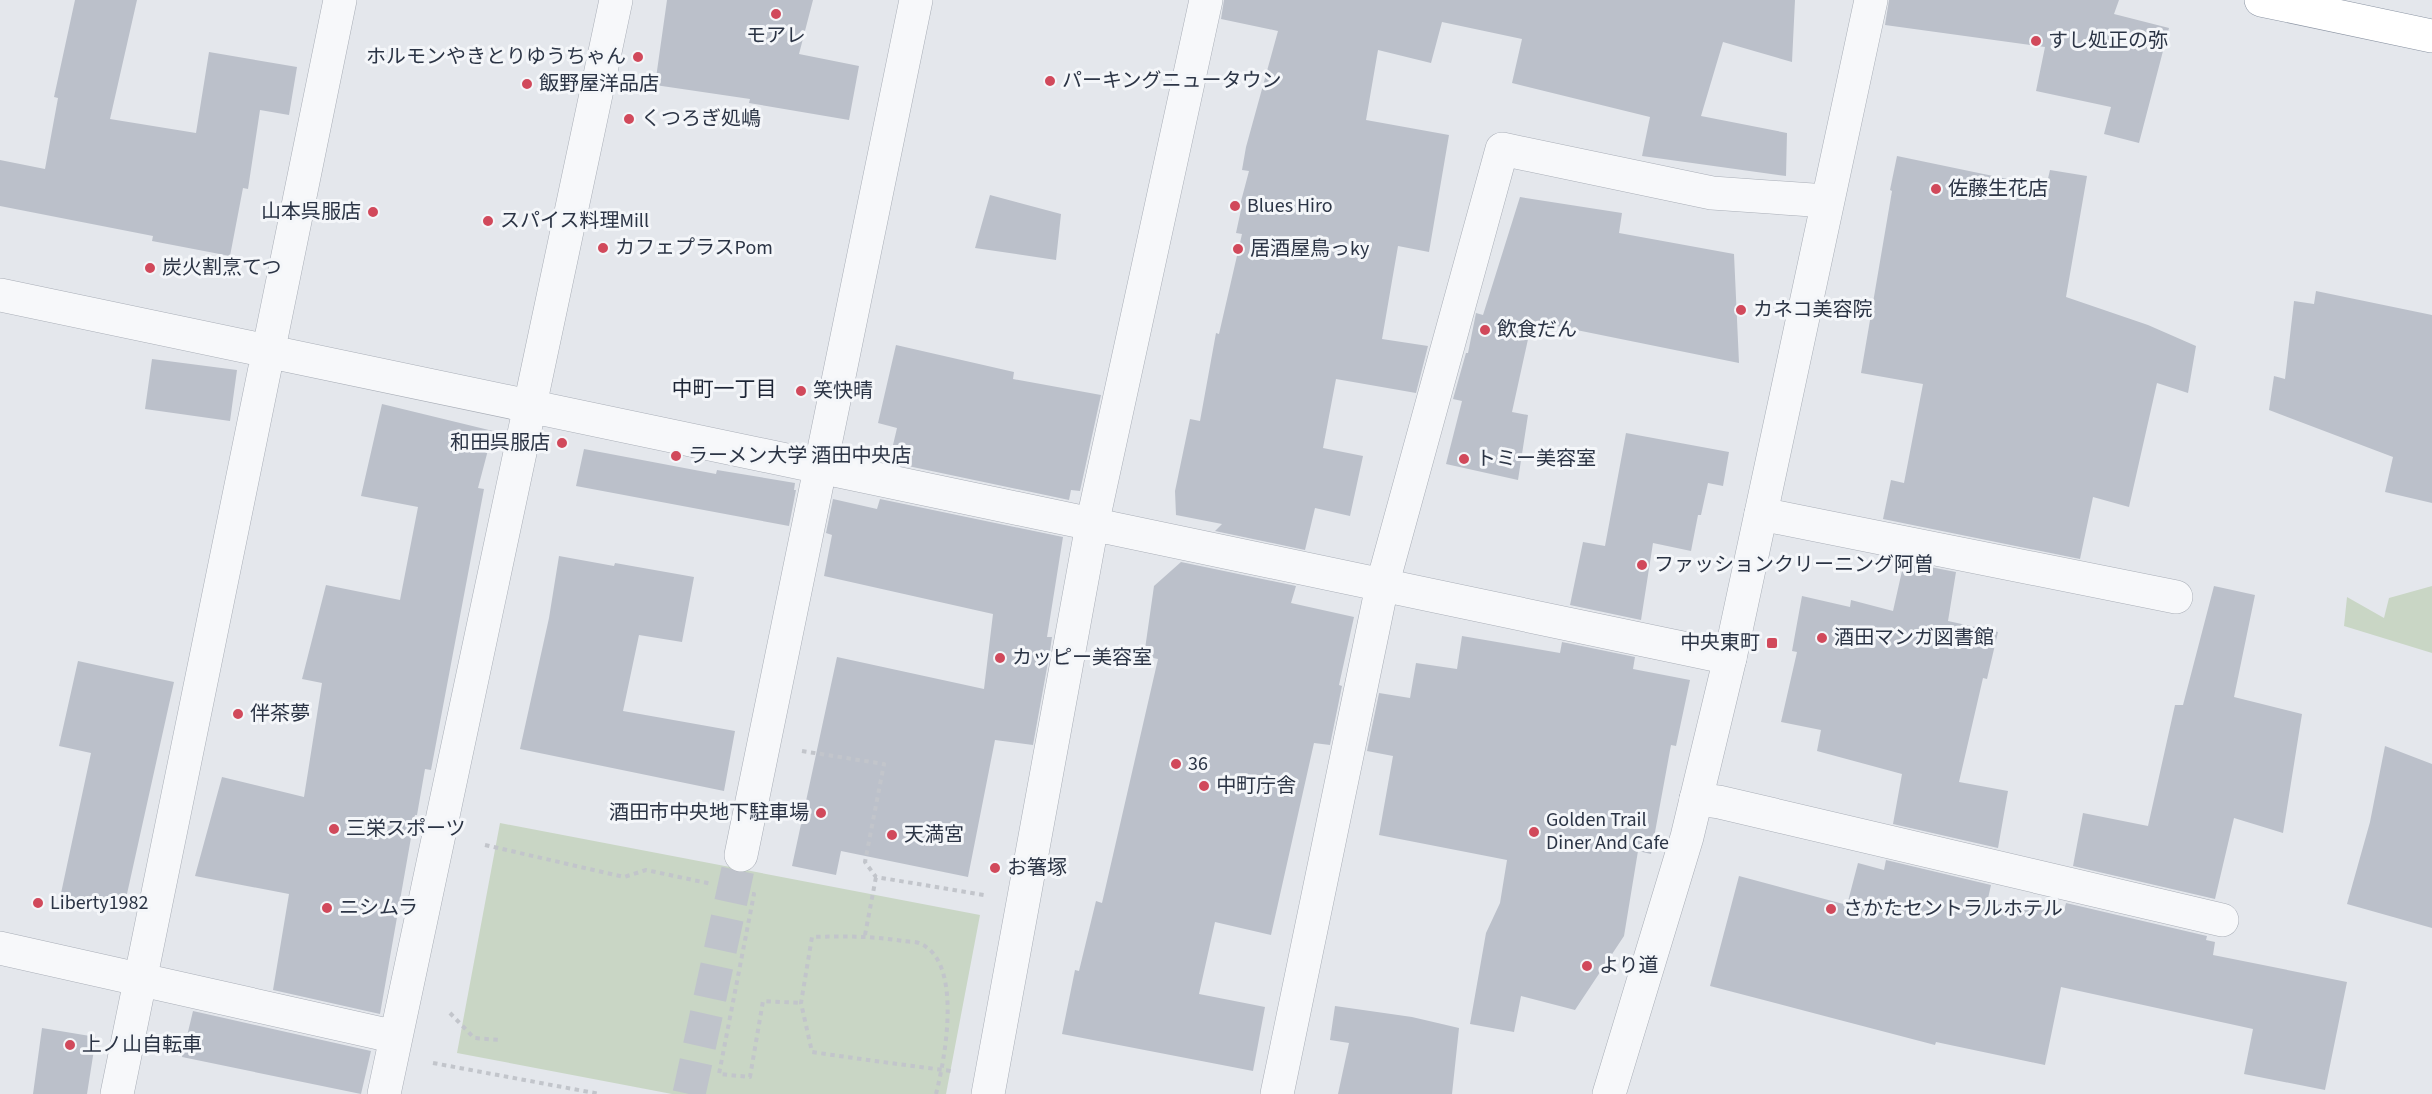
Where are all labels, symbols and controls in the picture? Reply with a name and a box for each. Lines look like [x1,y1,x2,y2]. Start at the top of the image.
marker: モアレ [769,7,783,21]
place label: モアレ [746,22,806,50]
place label: すし処正の弥 [2048,27,2168,55]
marker: すし処正の弥 [2029,34,2043,48]
place label: ホルモンやきとりゆうちゃん [366,43,626,71]
marker: ホルモンやきとりゆうちゃん [631,50,645,64]
place label: パーキングニュータウン [1062,67,1281,95]
place label: 飯野屋洋品店 [539,70,659,98]
marker: パーキングニュータウン [1043,74,1057,88]
marker: 飯野屋洋品店 [520,77,534,91]
place label: くつろぎ処嶋 [641,105,761,133]
marker: くつろぎ処嶋 [622,112,636,126]
place label: 佐藤生花店 [1948,175,2048,203]
marker: 佐藤生花店 [1929,182,1943,196]
place label: Blues Hiro [1247,192,1333,220]
place label: 山本呉服店 [261,198,361,226]
marker: Blues Hiro [1228,199,1242,213]
marker: 山本呉服店 [366,205,380,219]
place label: スパイス料理Mill [500,207,649,235]
marker: スパイス料理Mill [481,214,495,228]
place label: カフェプラスPom [615,234,773,262]
place label: 居酒屋鳥っky [1250,235,1370,263]
marker: カフェプラスPom [596,241,610,255]
marker: 居酒屋鳥っky [1231,242,1245,256]
place label: 炭火割烹てつ [162,254,282,282]
marker: 炭火割烹てつ [143,261,157,275]
place label: カネコ美容院 [1753,296,1873,324]
marker: カネコ美容院 [1734,303,1748,317]
place label: 飲食だん [1497,316,1577,344]
marker: 飲食だん [1478,323,1492,337]
district label: 中町一丁目 [672,374,777,404]
place label: 笑快晴 [813,377,873,405]
marker: 笑快晴 [794,384,808,398]
place label: 和田呉服店 [450,429,550,457]
marker: 和田呉服店 [555,436,569,450]
place label: ラーメン大学 酒田中央店 [688,442,911,470]
place label: トミー美容室 [1476,445,1596,473]
marker: ラーメン大学 酒田中央店 [669,449,683,463]
marker: トミー美容室 [1457,452,1471,466]
place label: ファッションクリーニング阿曽 [1654,551,1934,579]
marker: ファッションクリーニング阿曽 [1635,558,1649,572]
place label: 酒田マンガ図書館 [1834,624,1994,652]
place label: 中央東町 [1680,629,1760,657]
marker: 酒田マンガ図書館 [1815,631,1829,645]
marker: 中央東町 [1765,636,1779,650]
place label: カッピー美容室 [1012,644,1152,672]
marker: カッピー美容室 [993,651,1007,665]
place label: 伴茶夢 [250,700,310,728]
marker: 伴茶夢 [231,707,245,721]
place label: 36 [1188,750,1208,778]
marker: 36 [1169,757,1183,771]
place label: 中町庁舎 [1216,772,1296,800]
marker: 中町庁舎 [1197,779,1211,793]
place label: 酒田市中央地下駐車場 [609,799,809,827]
marker: 酒田市中央地下駐車場 [814,806,828,820]
place label: Golden Trail Diner And Cafe [1546,806,1669,857]
place label: 三栄スポーツ [346,815,466,843]
place label: 天満宮 [904,821,964,849]
marker: 三栄スポーツ [327,822,341,836]
marker: Golden Trail Diner And Cafe [1527,825,1541,839]
marker: 天満宮 [885,828,899,842]
place label: お箸塚 [1007,854,1067,882]
marker: お箸塚 [988,861,1002,875]
place label: Liberty1982 [50,889,148,917]
place label: ニシムラ [339,894,418,922]
place label: さかたセントラルホテル [1843,895,2063,923]
marker: Liberty1982 [31,896,45,910]
marker: ニシムラ [320,901,334,915]
marker: さかたセントラルホテル [1824,902,1838,916]
place label: より道 [1599,952,1659,980]
marker: より道 [1580,959,1594,973]
place label: 上ノ山自転車 [82,1031,202,1059]
marker: 上ノ山自転車 [63,1038,77,1052]

